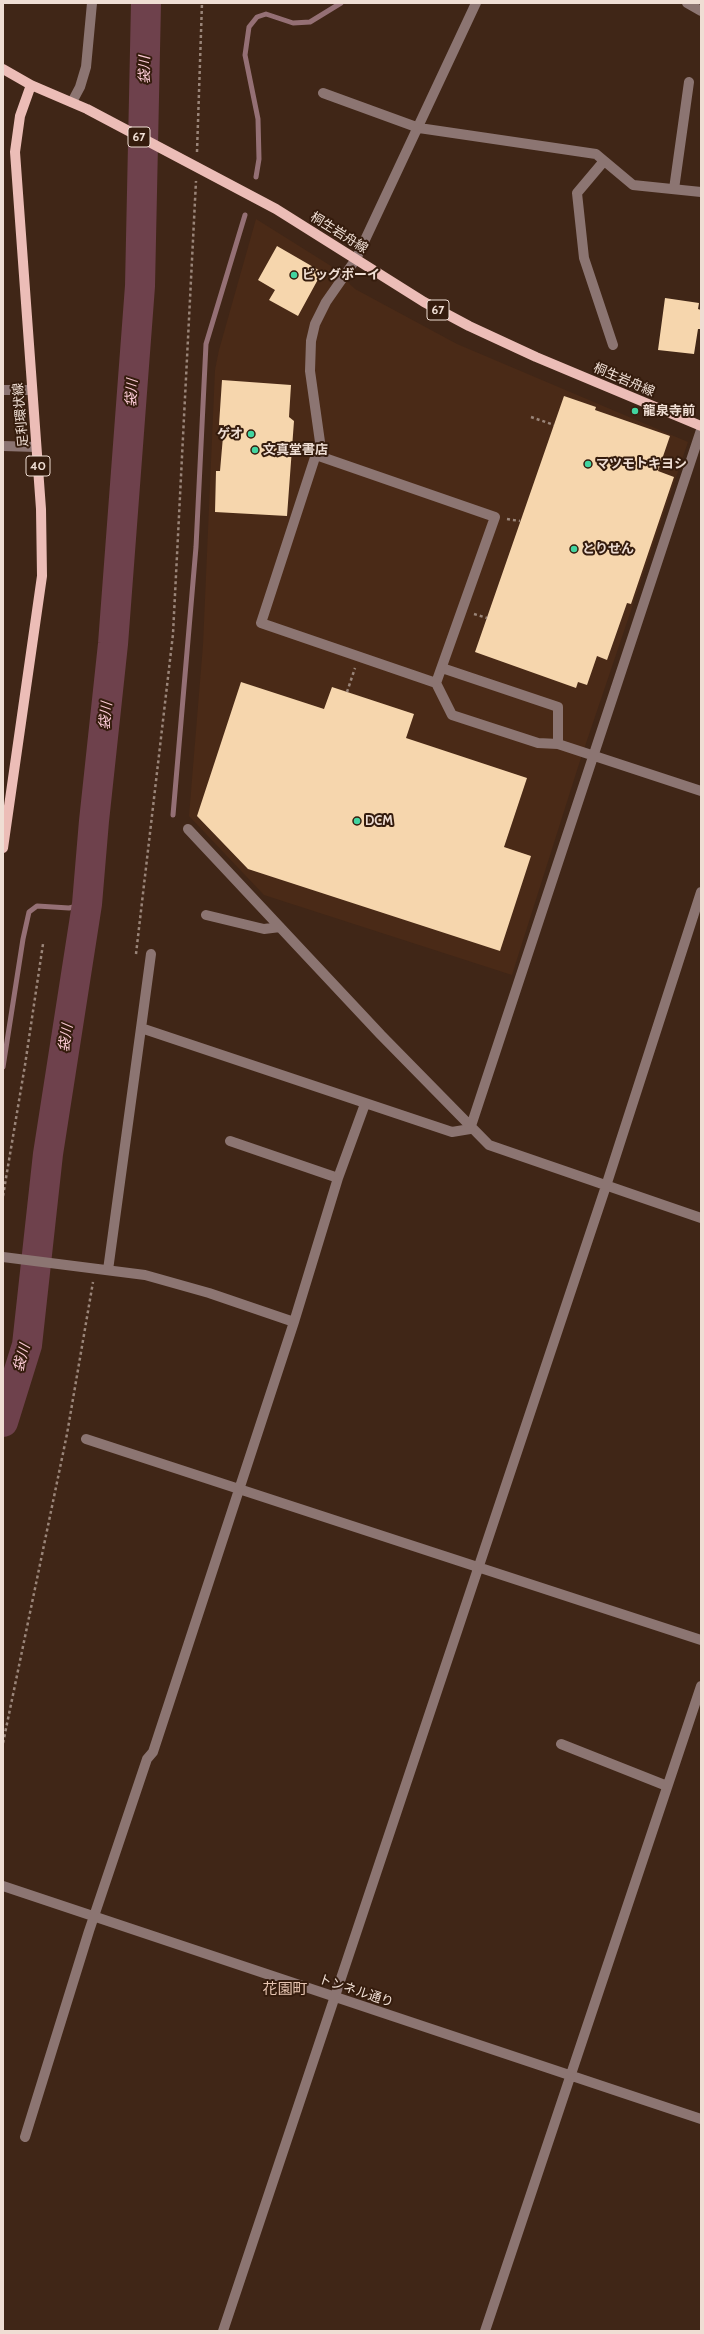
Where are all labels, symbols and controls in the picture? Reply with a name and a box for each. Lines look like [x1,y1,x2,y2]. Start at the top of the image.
water label: 袋川 [136,56,154,84]
road number: 67 [128,127,150,147]
street label: 桐生岩舟線 [307,209,371,257]
place label: ビッグボーイ [302,267,380,283]
marker: ビッグボーイ [289,270,299,280]
road number: 67 [427,300,449,320]
street label: 桐生岩舟線 [591,360,657,400]
water label: 袋川 [123,378,141,408]
street label: 足利環状線 [10,382,32,448]
place label: 龍泉寺前 [643,403,695,419]
marker: 龍泉寺前 [630,406,640,416]
place label: ゲオ [217,426,243,442]
marker: ゲオ [246,429,256,439]
place label: 文真堂書店 [263,442,328,458]
marker: 文真堂書店 [250,445,260,455]
road number: 40 [26,456,50,476]
place label: マツモトキヨシ [596,456,687,472]
marker: マツモトキヨシ [583,459,593,469]
place label: とりせん [582,541,634,557]
marker: とりせん [569,544,579,554]
water label: 袋川 [96,701,116,731]
place label: DCM [365,813,393,829]
marker: DCM [352,816,362,826]
water label: 袋川 [56,1023,76,1053]
water label: 袋川 [10,1342,34,1374]
street label: トンネル通り [316,1972,396,2010]
district label: 花園町 [263,1981,307,1999]

